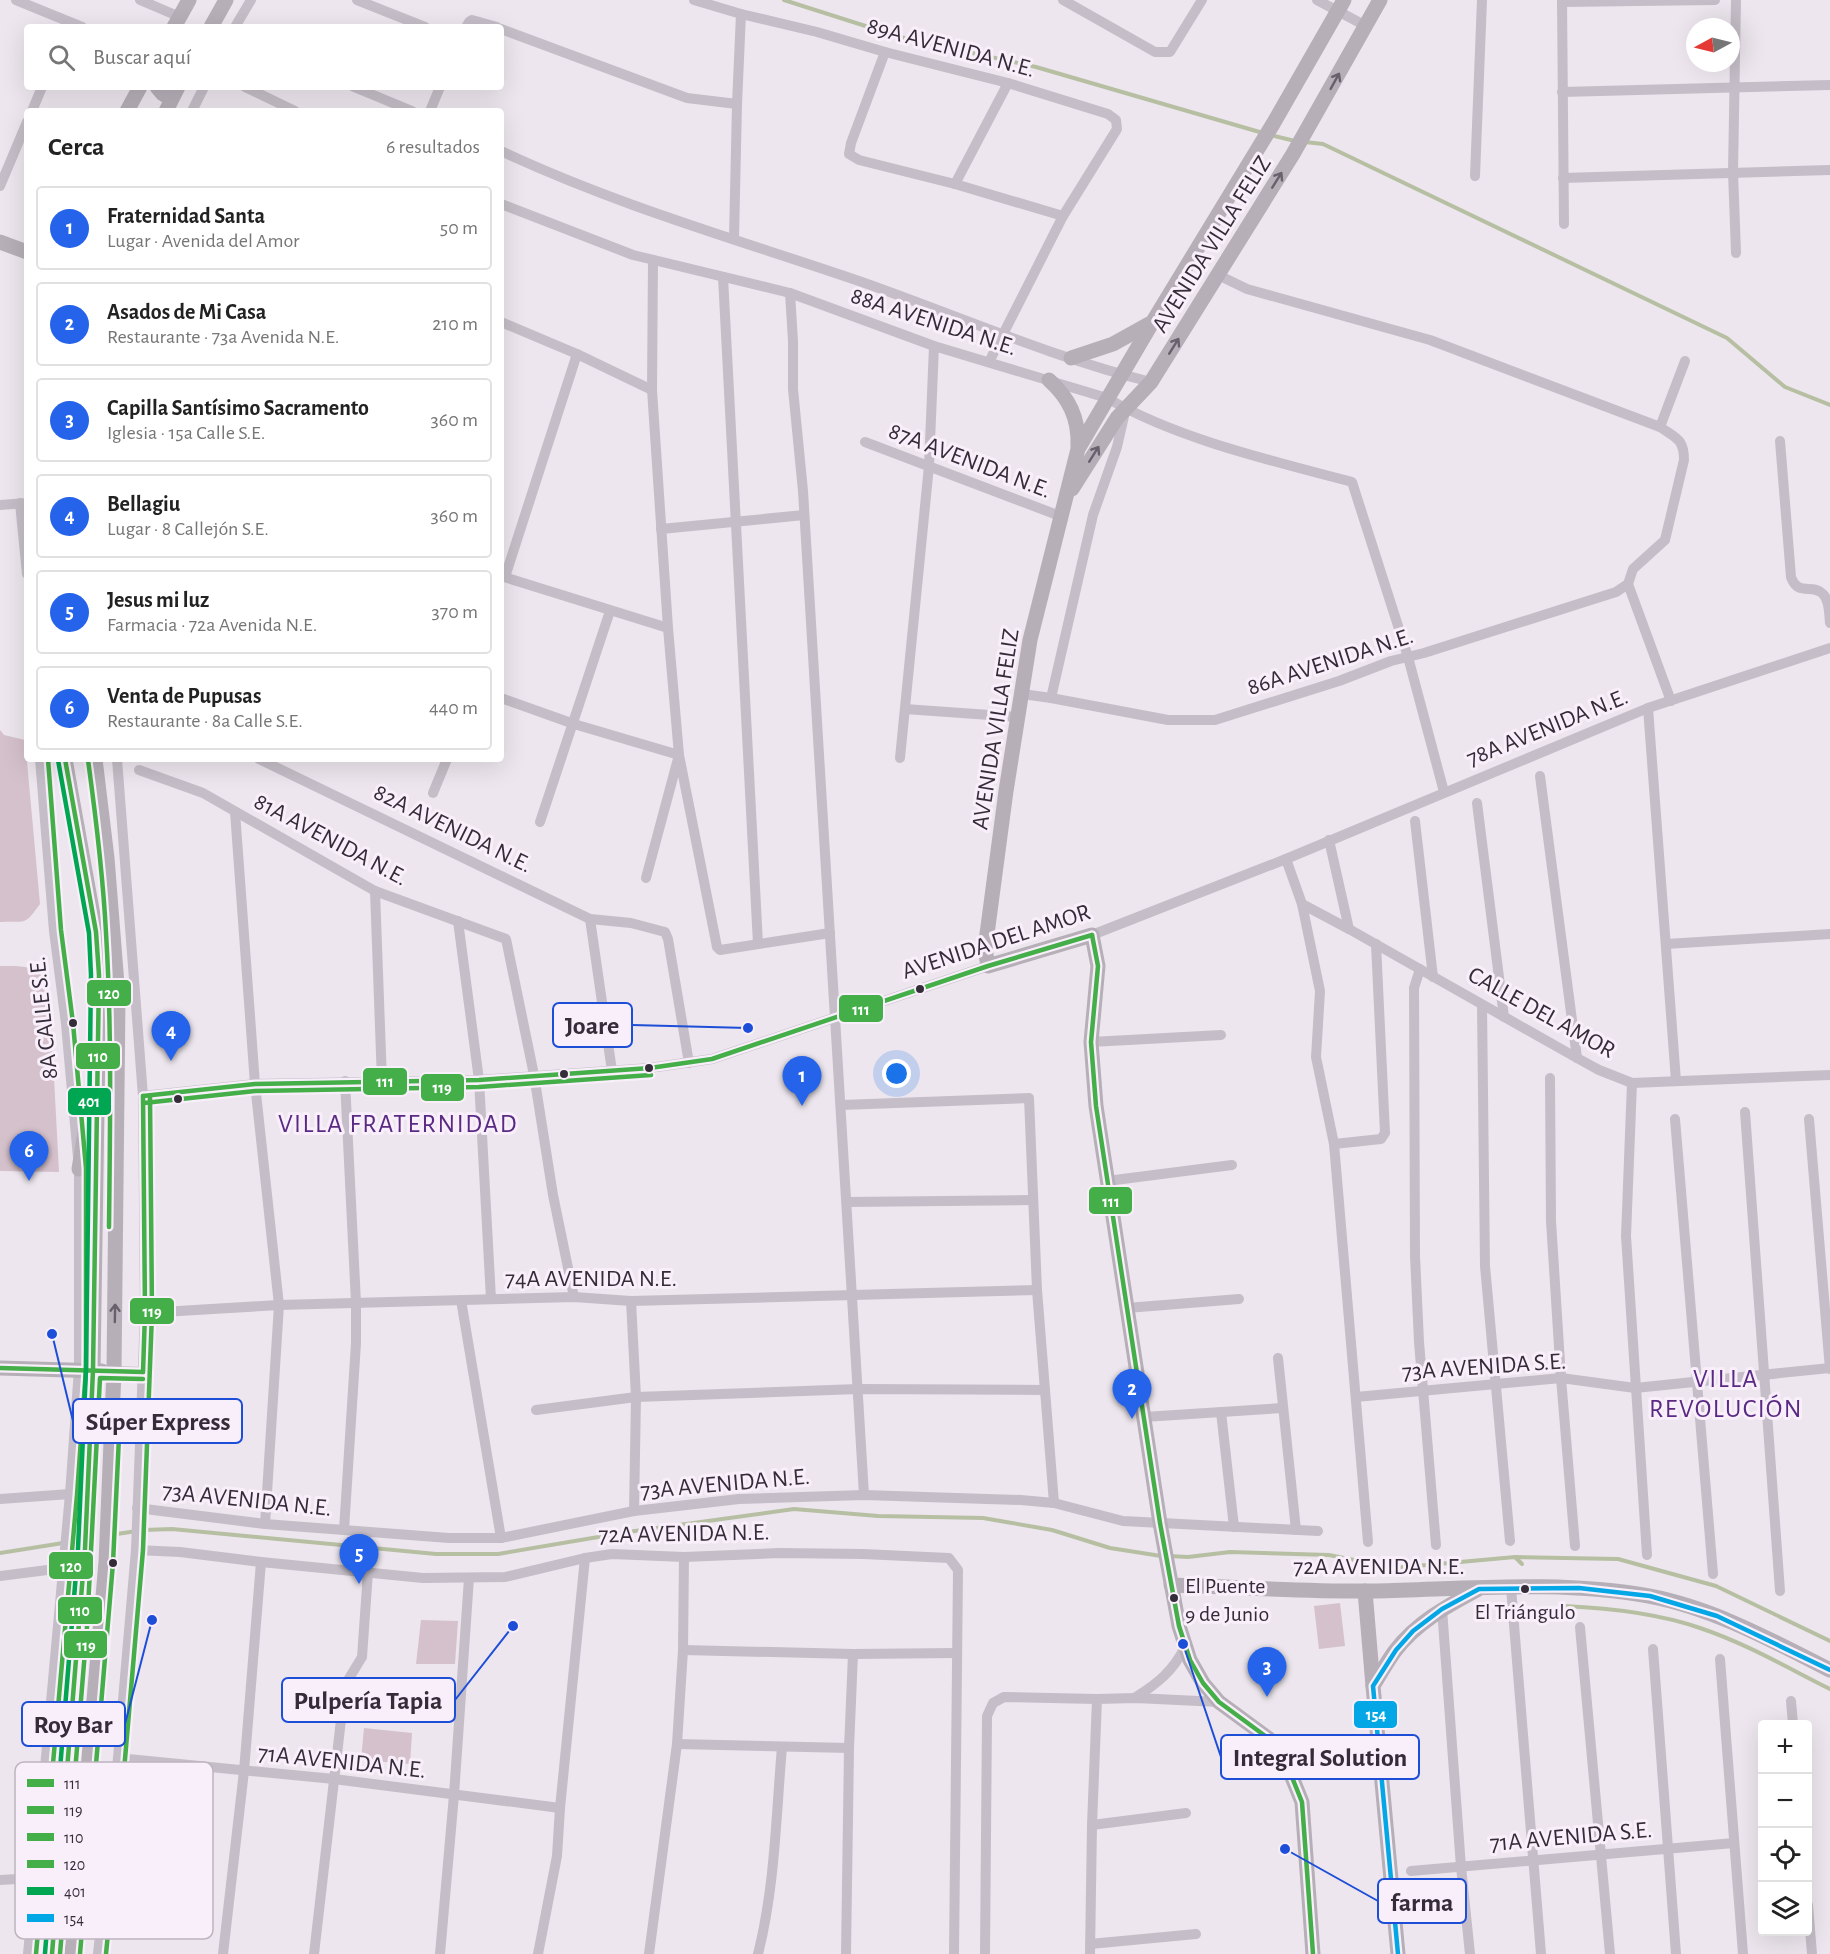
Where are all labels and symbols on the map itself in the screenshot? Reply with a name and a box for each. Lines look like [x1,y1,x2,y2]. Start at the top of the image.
street label: 89A AVENIDA N.E. [864,14,1037,82]
north arrow [1686,18,1740,72]
one-way arrow [1329,73,1341,90]
street label: AVENIDA VILLA FELIZ [1148,152,1276,337]
one-way arrow [1271,172,1283,189]
street label: 88A AVENIDA N.E. [848,284,1020,360]
one-way arrow [1168,338,1180,355]
street label: 87A AVENIDA N.E. [885,419,1054,503]
one-way arrow [1088,446,1100,463]
street label: 86A AVENIDA N.E. [1244,624,1416,700]
street label: AVENIDA VILLA FELIZ [968,627,1024,831]
street label: 78A AVENIDA N.E. [1463,685,1631,771]
street label: 82A AVENIDA N.E. [370,780,535,878]
street label: 81A AVENIDA N.E. [250,789,411,890]
street label: AVENIDA DEL AMOR [899,900,1094,984]
street label: 8A CALLE S.E. [26,955,62,1081]
street label: CALLE DEL AMOR [1464,963,1619,1063]
line badge: 120 [86,979,132,1007]
unlabelled marker [914,983,926,995]
text: 120 [98,986,120,1002]
line badge: 111 [838,994,884,1023]
text: 111 [852,1002,870,1018]
callout: Joare [553,1003,632,1047]
pin: 4 [152,1012,190,1061]
text: Joare [565,1013,619,1039]
unlabelled marker [67,1017,79,1029]
line badge: 110 [75,1042,121,1070]
text: 110 [88,1049,108,1065]
pin: 1 [782,1056,822,1106]
your location [882,1059,911,1088]
unlabelled marker [643,1062,655,1074]
line badge: 111 [362,1067,408,1096]
unlabelled marker [558,1068,570,1080]
line badge: 119 [420,1073,465,1102]
text: 111 [376,1074,394,1090]
text: 119 [432,1080,452,1096]
line badge: 401 [67,1087,112,1116]
unlabelled marker [172,1093,184,1105]
text: 401 [78,1094,100,1110]
district label: VILLA FRATERNIDAD [278,1111,518,1137]
pin: 6 [9,1132,48,1181]
line badge: 111 [1088,1186,1133,1215]
text: 111 [1102,1194,1120,1210]
street label: 74A AVENIDA N.E. [505,1267,677,1291]
line badge: 119 [129,1297,175,1325]
one-way arrow [109,1303,121,1323]
text: 119 [142,1304,162,1320]
street label: 73A AVENIDA S.E. [1401,1349,1567,1385]
district label: VILLA REVOLUCIÓN [1649,1366,1803,1422]
pin: 2 [1112,1370,1152,1419]
callout: Súper Express [73,1399,242,1443]
text: Súper Express [85,1409,231,1435]
street label: 73A AVENIDA N.E. [639,1465,811,1503]
street label: 73A AVENIDA N.E. [161,1479,333,1521]
street label: 72A AVENIDA N.E. [598,1521,770,1547]
pin: 5 [340,1534,378,1584]
line badge: 120 [48,1551,94,1580]
street label: 72A AVENIDA N.E. [1293,1555,1465,1579]
unlabelled marker [107,1557,119,1569]
text: 120 [60,1559,82,1575]
place label: El Puente 9 de Junio [1185,1575,1269,1625]
marker: El Triángulo [1519,1583,1531,1595]
marker: El Puente 9 de Junio [1168,1592,1180,1604]
line badge: 110 [57,1596,103,1625]
place label: El Triángulo [1475,1601,1575,1623]
text: 110 [70,1603,90,1619]
line badge: 119 [63,1630,108,1659]
text: 119 [76,1638,96,1654]
pin: 3 [1248,1648,1286,1697]
callout: Pulpería Tapia [282,1678,455,1722]
text: Pulpería Tapia [293,1688,443,1714]
line badge: 154 [1353,1700,1398,1729]
callout: Roy Bar [22,1702,125,1746]
text: 154 [1366,1707,1386,1723]
text: Roy Bar [33,1712,113,1738]
callout: Integral Solution [1221,1735,1419,1779]
street label: 71A AVENIDA N.E. [257,1741,427,1783]
text: Integral Solution [1233,1745,1407,1771]
legend [15,1762,213,1939]
text: 111 [64,1776,81,1792]
text: 119 [64,1803,83,1819]
street label: 71A AVENIDA S.E. [1489,1818,1653,1856]
text: 110 [64,1830,83,1846]
text: 120 [64,1857,85,1873]
callout: farma [1378,1879,1466,1923]
text: 401 [64,1884,86,1900]
text: farma [1390,1890,1454,1916]
text: 154 [64,1911,84,1927]

